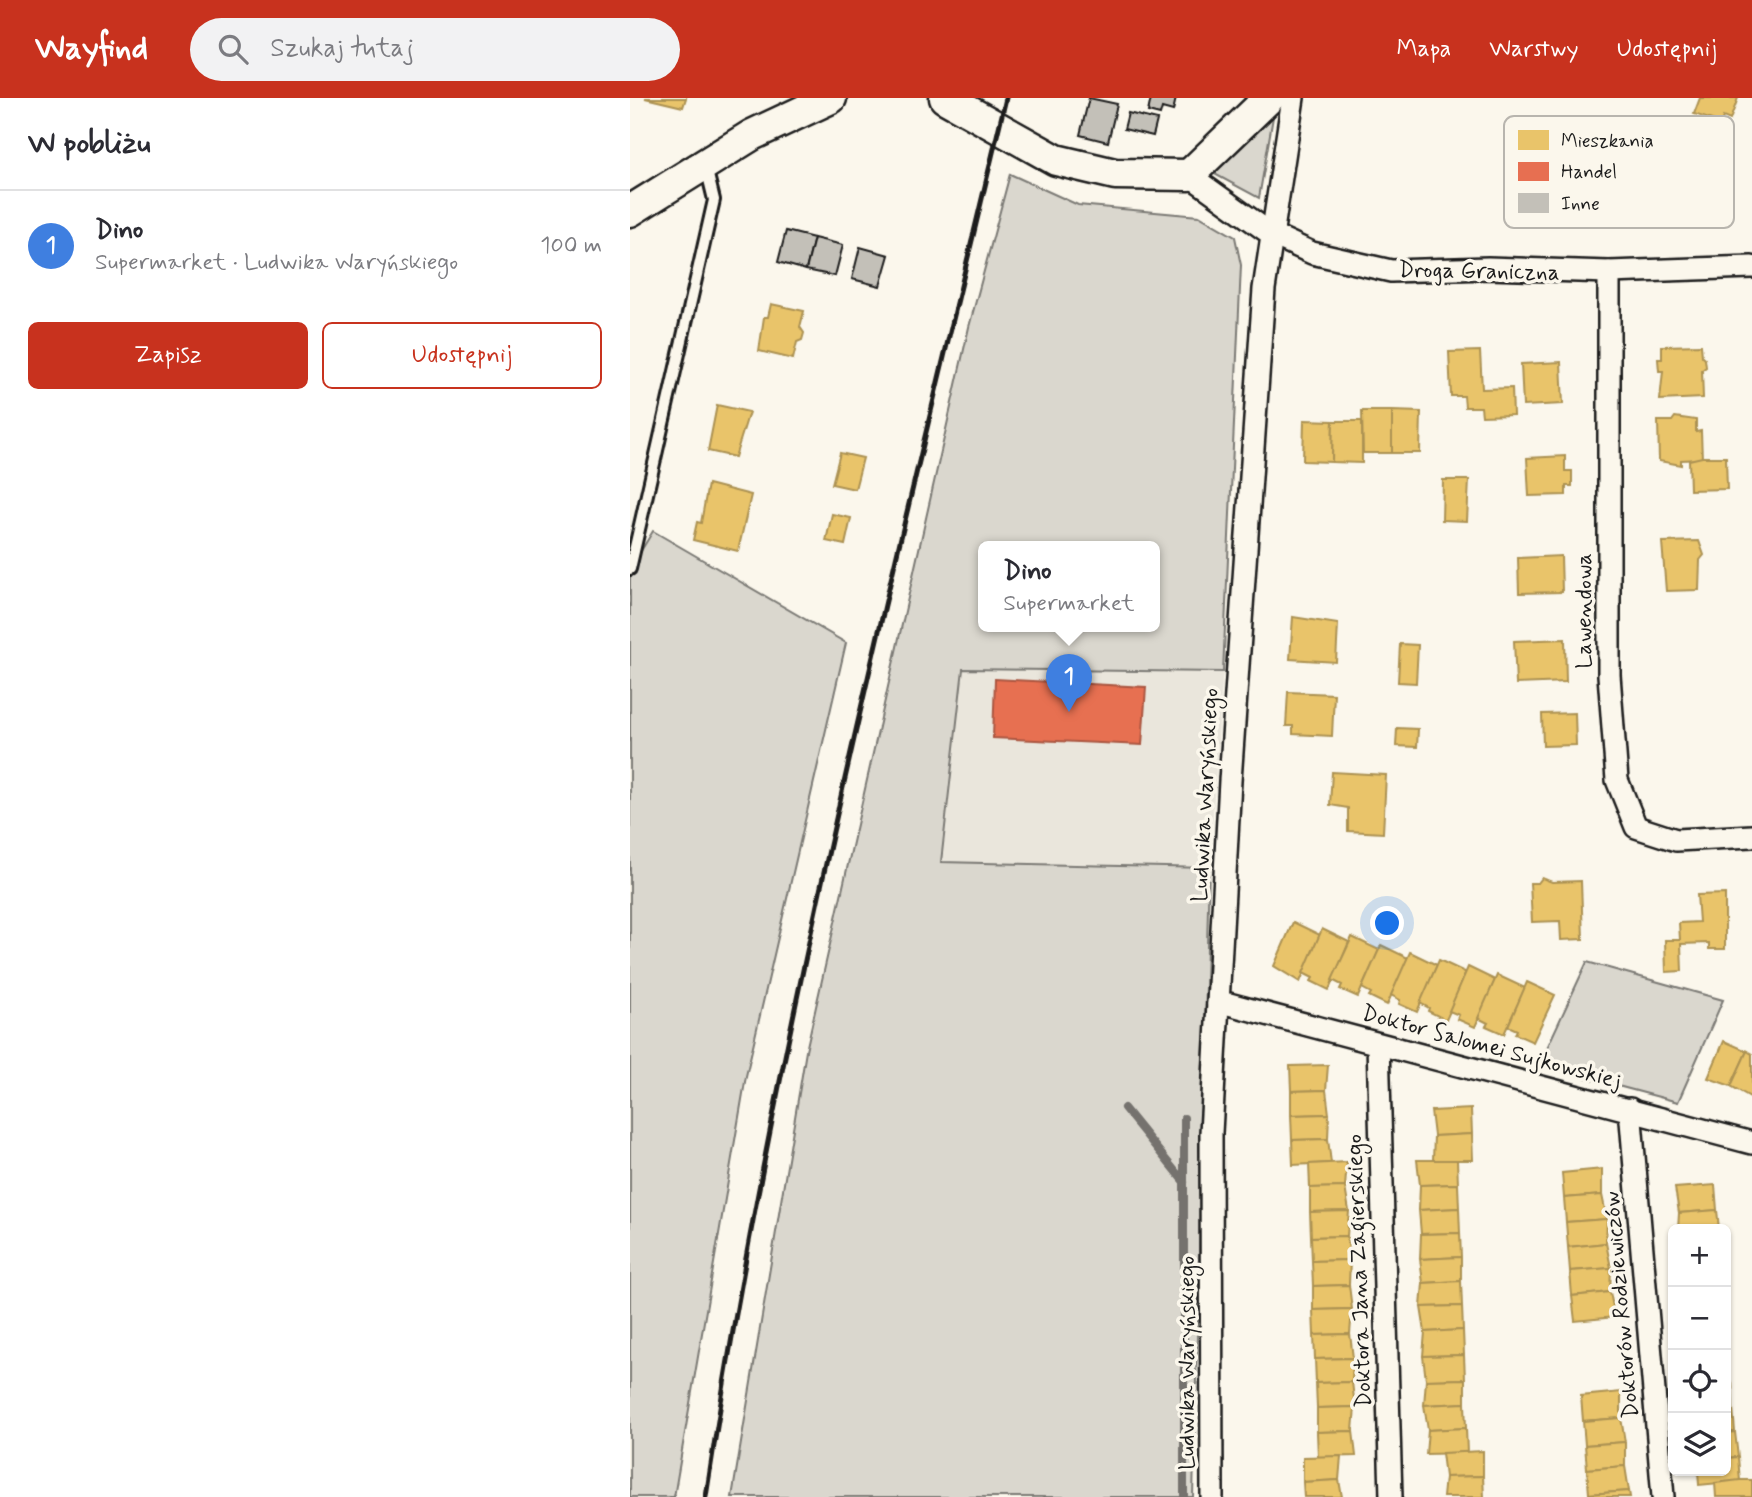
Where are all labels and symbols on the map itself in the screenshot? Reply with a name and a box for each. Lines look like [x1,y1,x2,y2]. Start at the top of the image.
legend [1504,116,1734,228]
text: Mieszkania [1561,129,1654,154]
text: Handel [1561,160,1617,185]
text: Inne [1561,192,1600,217]
street label: Droga Graniczna [1398,256,1560,288]
street label: Lawendowa [1570,553,1600,669]
pin: 1 [1046,654,1092,712]
street label: Ludwika Waryńskiego [1185,687,1229,903]
your location [1370,906,1404,940]
street label: Doktor Salomei Sujkowskiej [1358,999,1625,1097]
street label: Doktora Jana Zagierskiego [1340,1133,1382,1408]
street label: Doktorów Rodziewiczów [1597,1190,1647,1420]
street label: Ludwika Waryńskiego [1173,1256,1205,1470]

